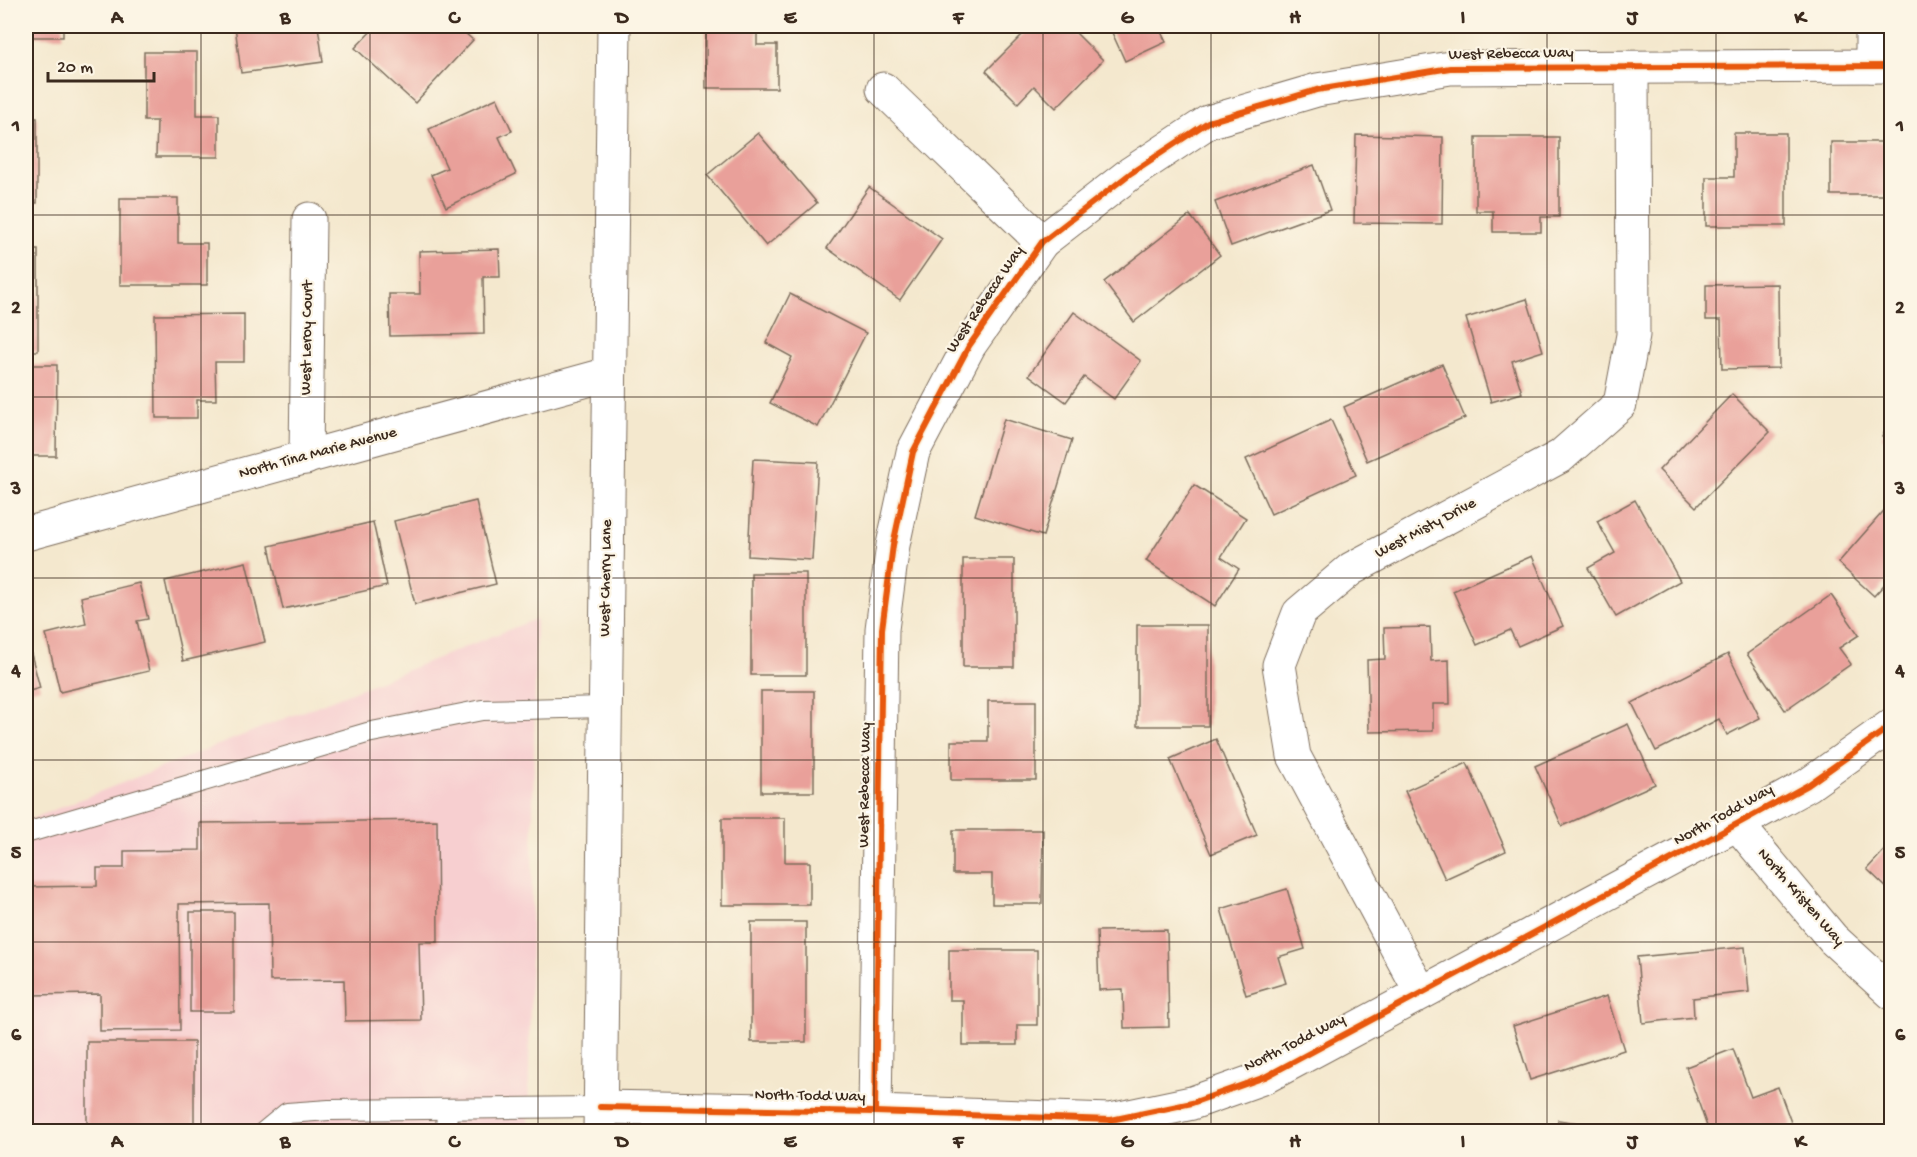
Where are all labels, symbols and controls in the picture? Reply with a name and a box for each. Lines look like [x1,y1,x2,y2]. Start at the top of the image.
text: A [110,8,125,31]
text: B [279,8,291,31]
text: C [448,8,462,31]
text: D [613,8,629,31]
text: E [784,8,798,31]
text: F [952,8,965,31]
text: G [1121,8,1135,31]
text: H [1289,8,1301,31]
text: I [1461,8,1466,31]
text: J [1626,8,1639,31]
text: K [1793,8,1808,31]
street label: West Rebecca Way [1448,44,1574,66]
scale bar [48,45,154,83]
text: 20 m [57,58,93,79]
text: 1 [11,116,20,139]
text: 1 [1895,116,1904,139]
street label: West Rebecca Way [943,243,1029,357]
street label: West Leroy Court [298,279,319,395]
text: 2 [11,298,21,321]
text: 2 [1895,298,1905,321]
street label: North Tina Marie Avenue [237,424,400,484]
text: 3 [10,479,21,502]
text: 3 [1894,479,1905,502]
street label: West Misty Drive [1372,494,1480,564]
street label: West Cherry Lane [596,519,618,637]
text: 4 [10,661,21,684]
text: 4 [1894,661,1905,684]
street label: West Rebecca Way [855,722,877,848]
street label: North Todd Way [1671,781,1777,851]
text: 5 [11,843,22,866]
text: 5 [1895,843,1906,866]
street label: North Kristen Way [1752,845,1848,951]
street label: North Todd Way [1241,1010,1349,1078]
text: 6 [11,1025,22,1048]
text: 6 [1895,1025,1906,1048]
street label: North Todd Way [754,1087,866,1107]
text: A [110,1132,125,1155]
text: B [279,1132,291,1155]
text: C [448,1132,462,1155]
text: D [613,1132,629,1155]
text: E [784,1132,798,1155]
text: F [952,1132,965,1155]
text: G [1121,1132,1135,1155]
text: H [1289,1132,1301,1155]
text: I [1461,1132,1466,1155]
text: J [1626,1132,1639,1155]
text: K [1793,1132,1808,1155]

